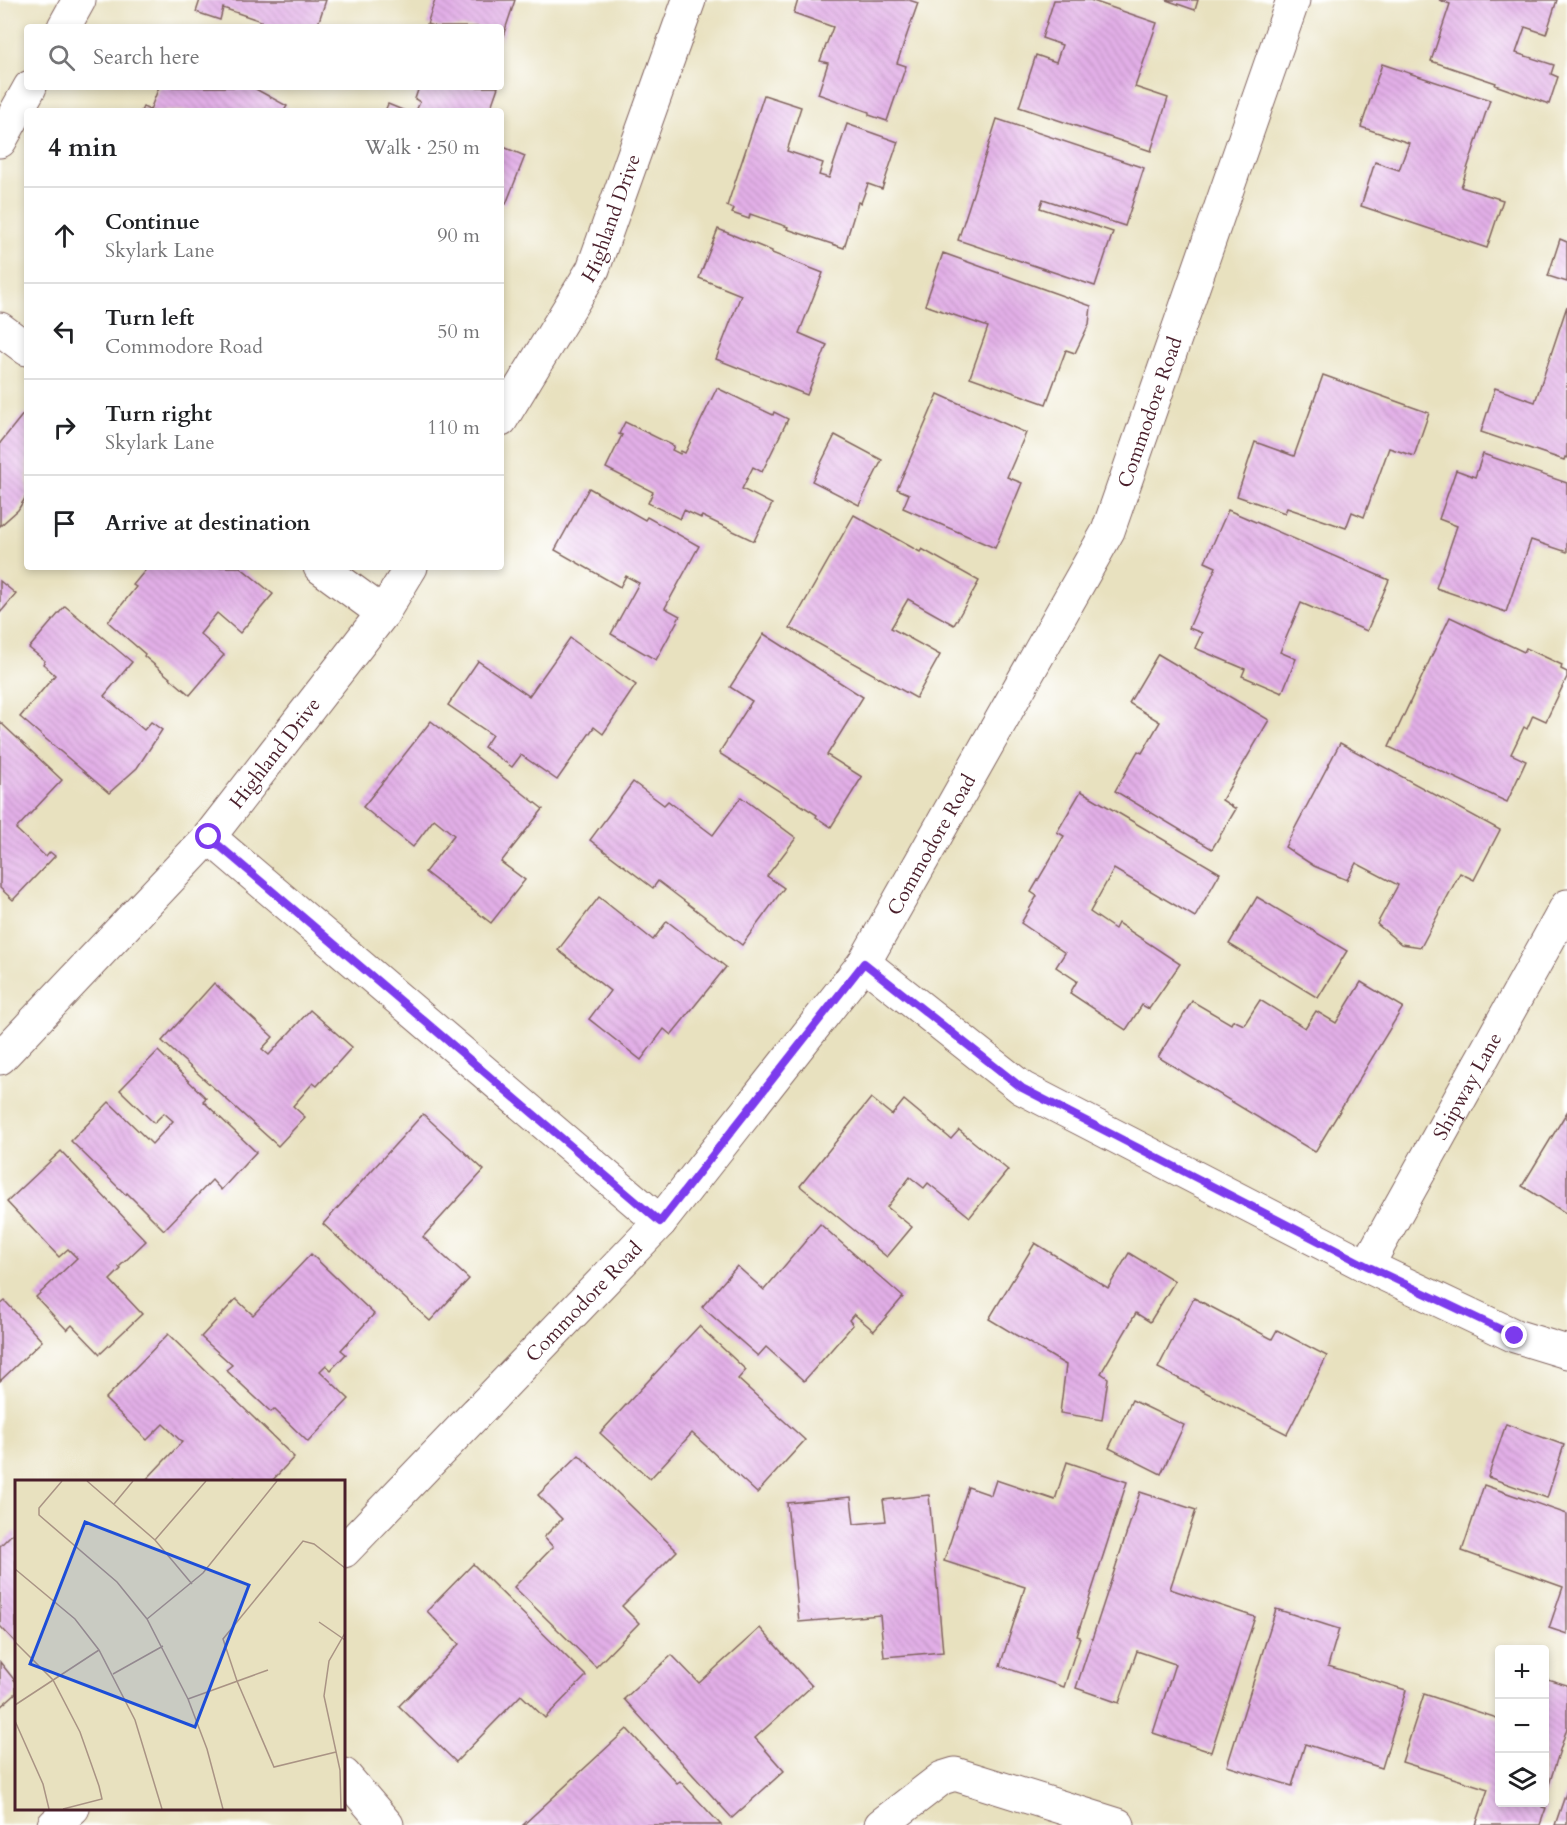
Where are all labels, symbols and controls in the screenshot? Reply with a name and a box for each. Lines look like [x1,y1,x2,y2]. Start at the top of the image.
search box [24,24,504,90]
icon: search [45,41,78,74]
text: Search here [93,42,200,72]
text: 4 min [48,130,117,165]
text: Walk · 250 m [365,134,480,161]
street label: Highland Drive [575,150,647,287]
text: Continue [105,207,200,237]
icon: ahead [48,219,81,252]
text: 90 m [437,222,480,249]
text: Skylark Lane [105,237,215,264]
text: Turn left [105,303,194,333]
icon: left [48,315,81,348]
text: 50 m [437,318,480,345]
text: Commodore Road [105,333,263,360]
street label: Commodore Road [1111,333,1189,491]
text: Turn right [105,399,212,429]
icon: right [48,411,81,444]
text: 110 m [427,414,480,441]
text: Skylark Lane [105,429,215,456]
icon: arrive [48,507,81,540]
text: Arrive at destination [105,508,310,538]
street label: Highland Drive [223,692,327,814]
street label: Commodore Road [881,769,982,920]
route start [195,823,221,849]
street label: Shipway Lane [1427,1028,1508,1145]
street label: Commodore Road [520,1235,649,1368]
route end [1501,1322,1527,1348]
inset map [15,1480,345,1810]
map controls [1495,1645,1549,1807]
button: + [1495,1645,1549,1699]
button: − [1495,1699,1549,1753]
button: layers [1495,1753,1549,1807]

